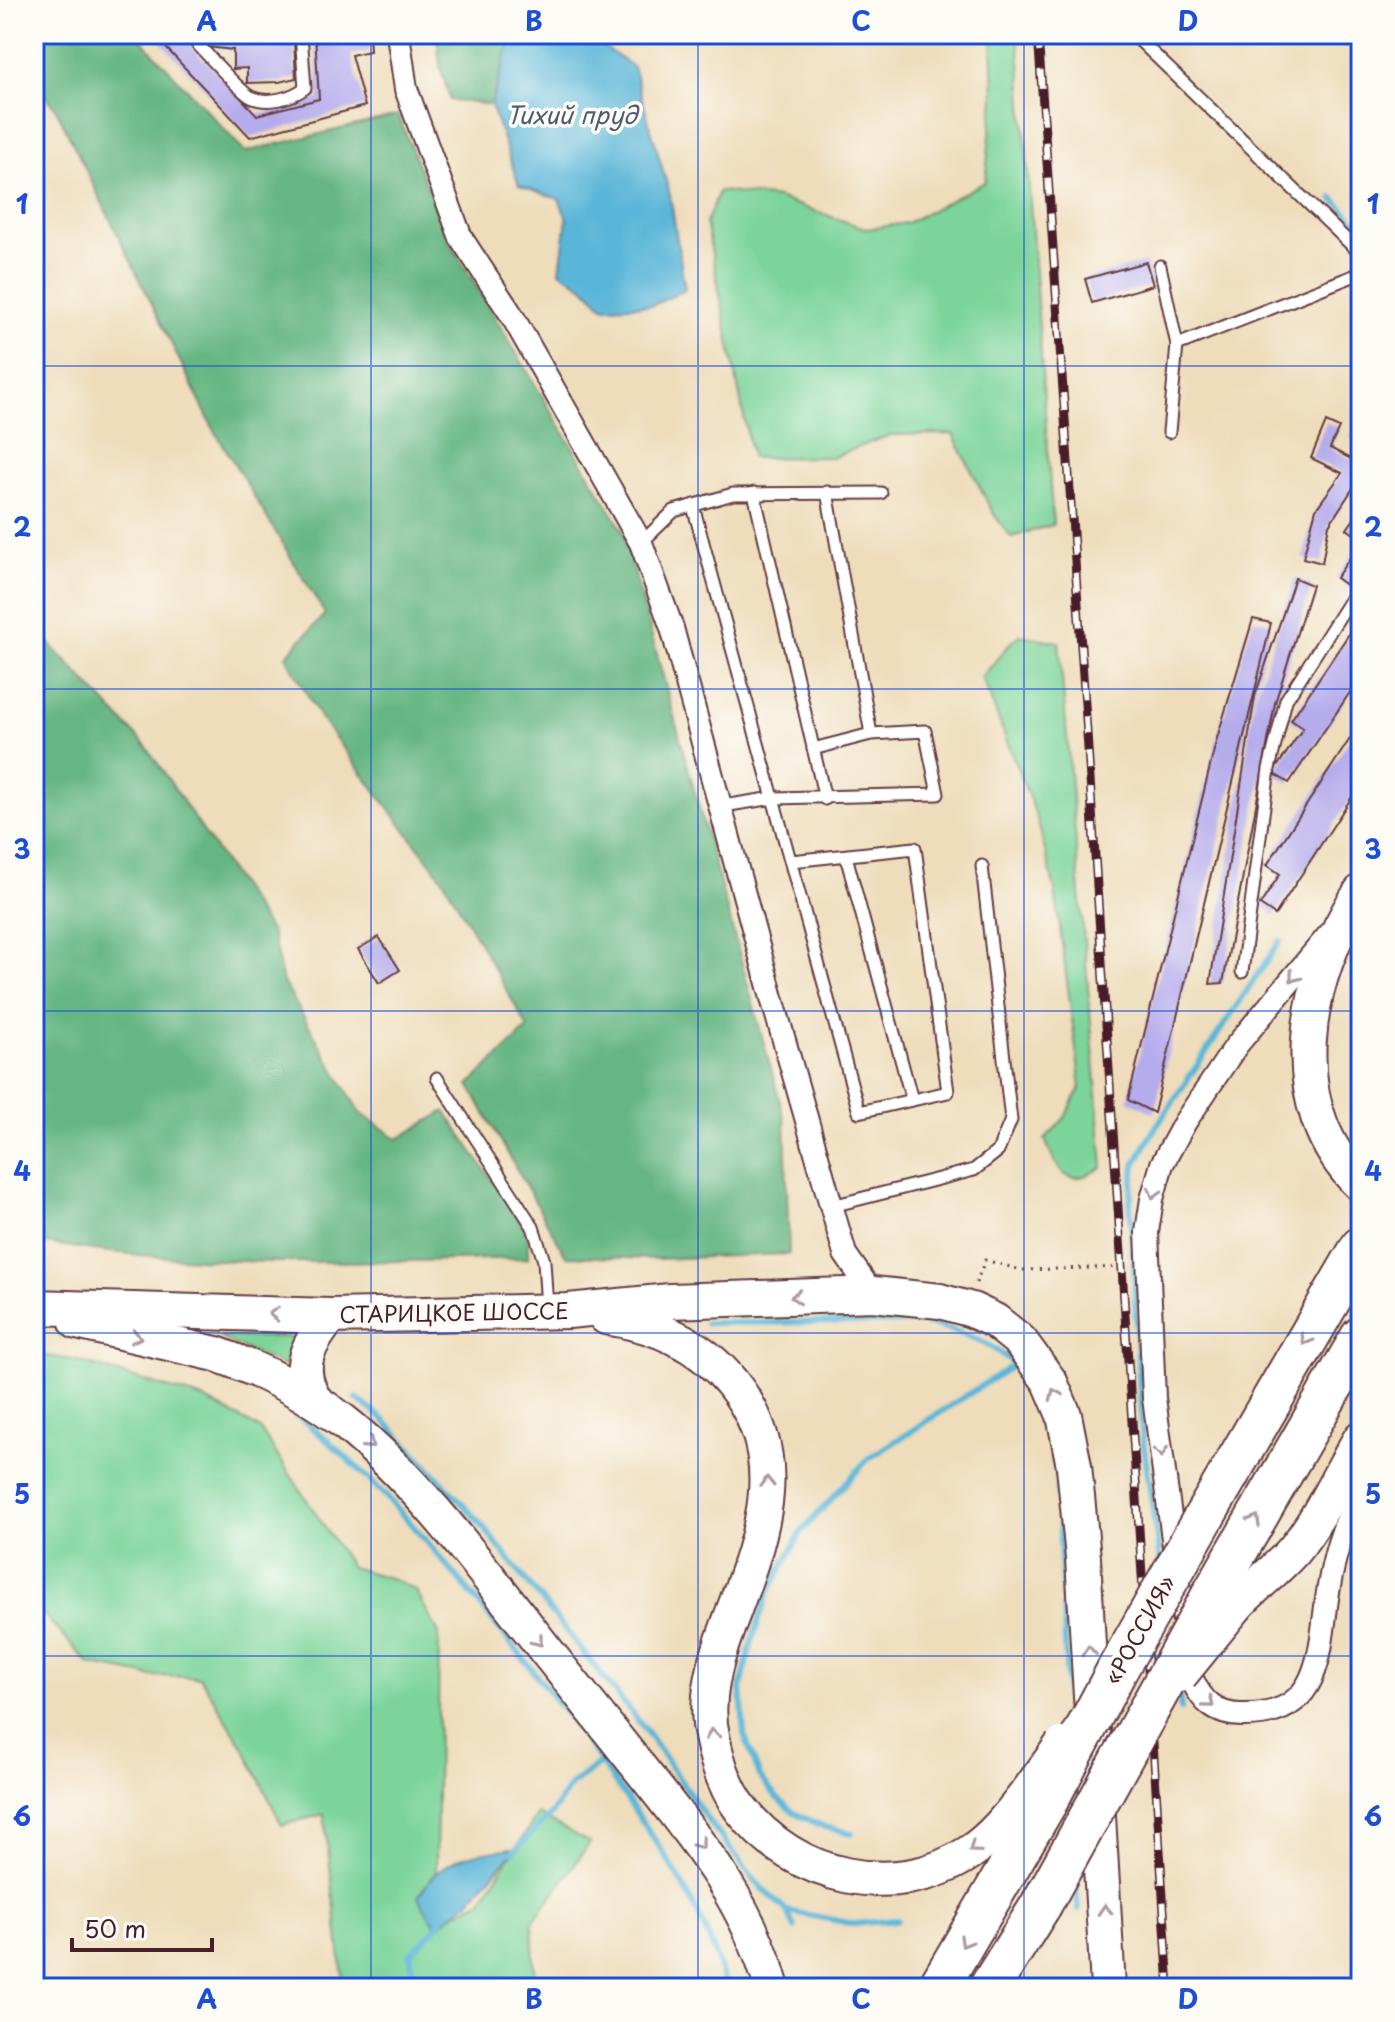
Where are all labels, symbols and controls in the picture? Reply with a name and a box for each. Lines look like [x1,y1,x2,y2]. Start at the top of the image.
text: A [197,1,217,40]
text: B [525,1,543,40]
text: C [851,1,871,40]
text: D [1178,1,1198,40]
water label: Тихий пруд [506,96,640,132]
text: 1 [16,184,28,223]
text: 1 [1367,184,1379,223]
text: 2 [13,507,31,546]
text: 2 [1364,507,1382,546]
text: 3 [13,829,31,868]
text: 3 [1364,829,1382,868]
one-way arrow [1289,967,1304,982]
text: 4 [13,1151,31,1190]
text: 4 [1364,1151,1382,1190]
one-way arrow [1147,1186,1164,1200]
one-way arrow [789,1289,802,1306]
street label: СТАРИЦКОЕ ШОССЕ [339,1293,569,1330]
one-way arrow [267,1306,280,1323]
one-way arrow [129,1328,143,1345]
one-way arrow [1300,1332,1316,1346]
one-way arrow [1049,1388,1065,1402]
one-way arrow [359,1434,374,1449]
one-way arrow [1153,1445,1170,1458]
text: 5 [14,1474,30,1513]
text: 5 [1365,1474,1381,1513]
one-way arrow [758,1475,775,1488]
one-way arrow [1245,1514,1261,1529]
street label: «РОССИЯ» [1095,1569,1182,1690]
one-way arrow [528,1632,543,1646]
one-way arrow [1081,1644,1098,1657]
one-way arrow [1200,1693,1214,1708]
one-way arrow [704,1727,721,1740]
text: 6 [13,1796,31,1835]
text: 6 [1364,1796,1382,1835]
one-way arrow [691,1835,705,1850]
one-way arrow [968,1838,983,1853]
scale bar [72,1902,212,1952]
one-way arrow [1096,1903,1113,1916]
text: 50 m [84,1910,146,1946]
one-way arrow [959,1933,975,1948]
text: A [197,1979,217,2018]
text: B [525,1979,543,2018]
text: C [851,1979,871,2018]
text: D [1178,1979,1198,2018]

